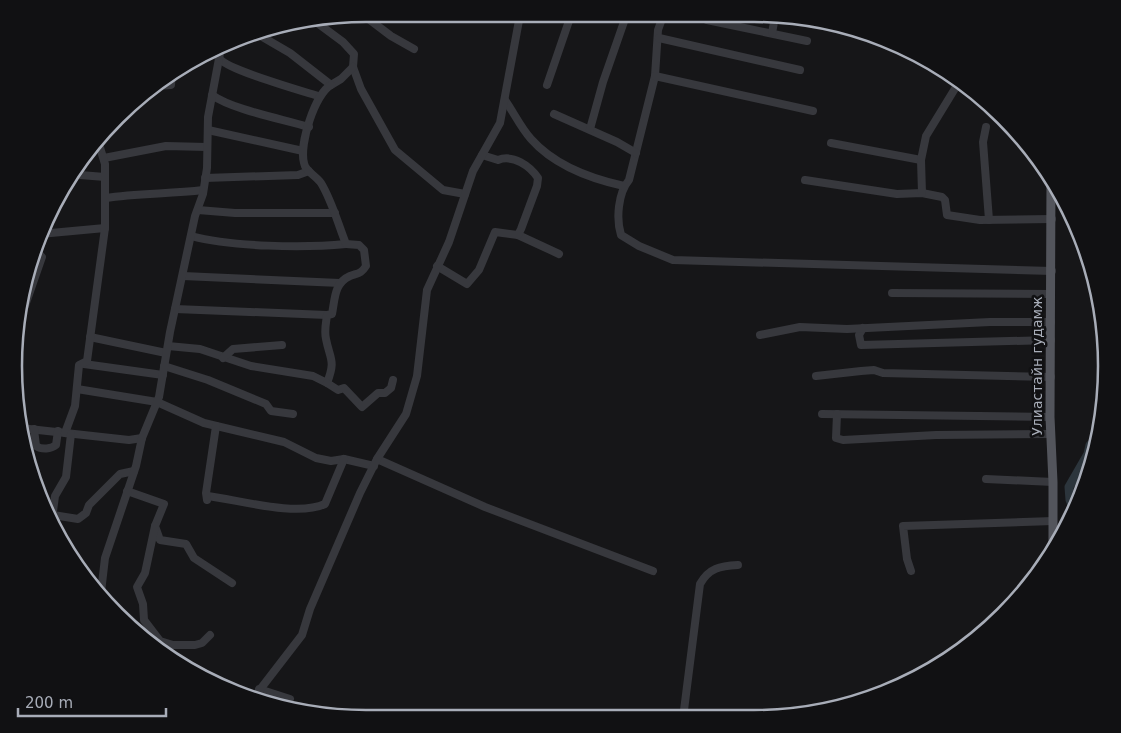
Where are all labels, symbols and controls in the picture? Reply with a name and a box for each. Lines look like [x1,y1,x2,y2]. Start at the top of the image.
street label: Улиастайн гудамж [1029,296,1045,436]
scale bar [18,686,165,718]
text: 200 m [25,694,73,712]

